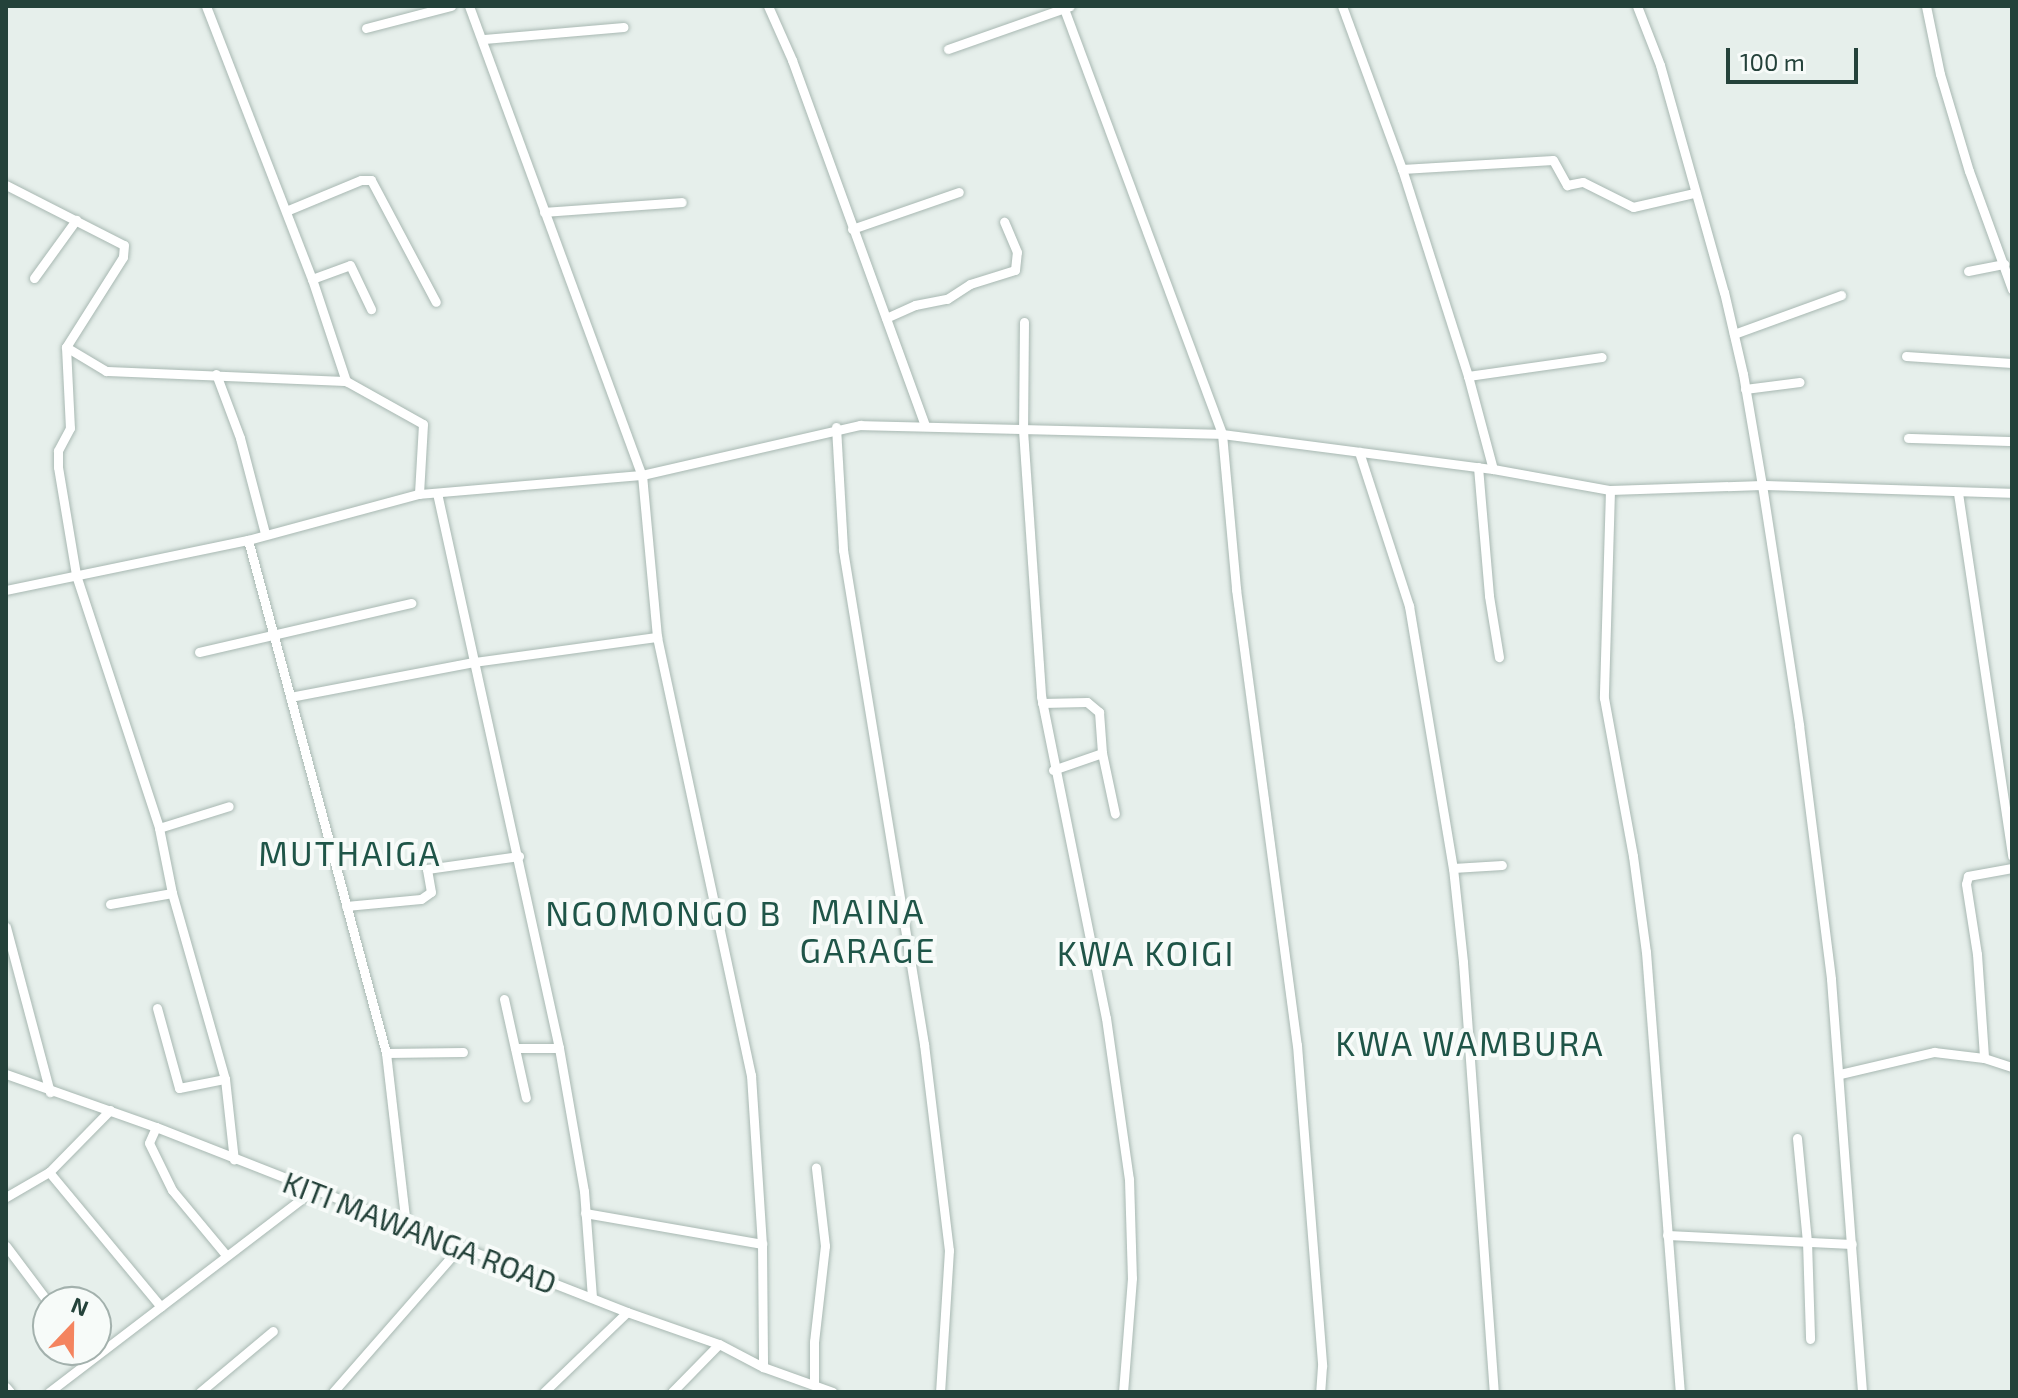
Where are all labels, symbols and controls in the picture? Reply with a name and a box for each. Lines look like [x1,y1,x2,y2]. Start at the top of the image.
scale bar [1730,32,1862,82]
text: 100 m [1740,47,1805,76]
district label: MUTHAIGA [258,833,442,873]
district label: MAINA GARAGE [800,890,936,970]
district label: NGOMONGO B [545,893,783,933]
district label: KWA KOIGI [1056,933,1236,973]
district label: KWA WAMBURA [1335,1023,1605,1063]
street label: KITI MAWANGA ROAD [278,1163,562,1301]
north arrow [32,1286,112,1366]
text: N [68,1291,92,1321]

